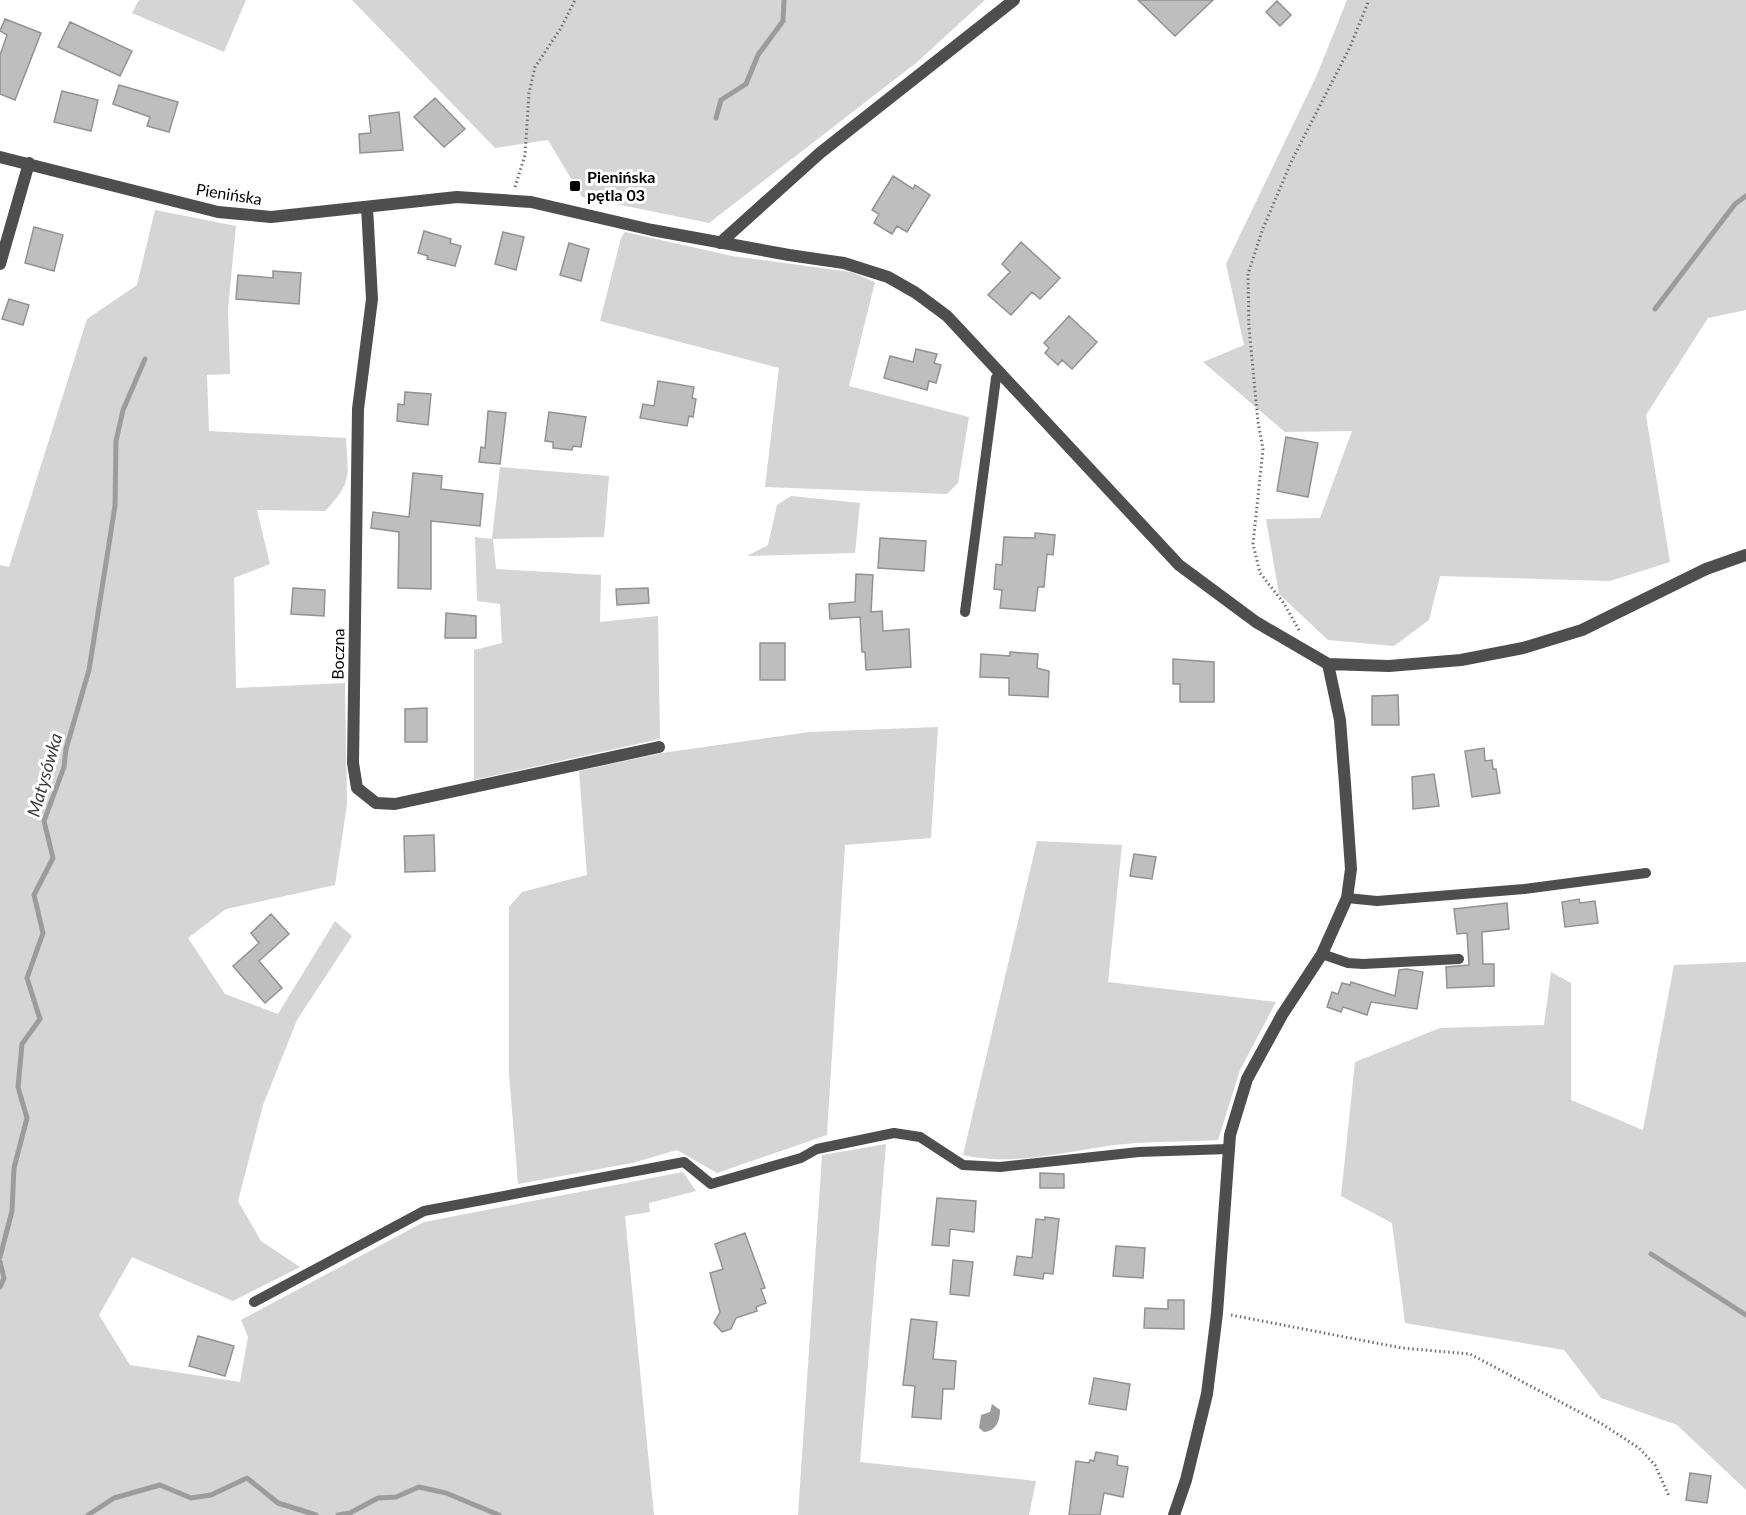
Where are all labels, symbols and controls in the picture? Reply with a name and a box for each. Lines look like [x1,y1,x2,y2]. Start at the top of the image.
place label: Pienińska pętla 03 [587,167,655,204]
street label: Pienińska [195,179,263,208]
marker: Pienińska pętla 03 [568,179,582,193]
street label: Boczna [328,628,347,680]
water label: Matysówka [22,730,66,819]

